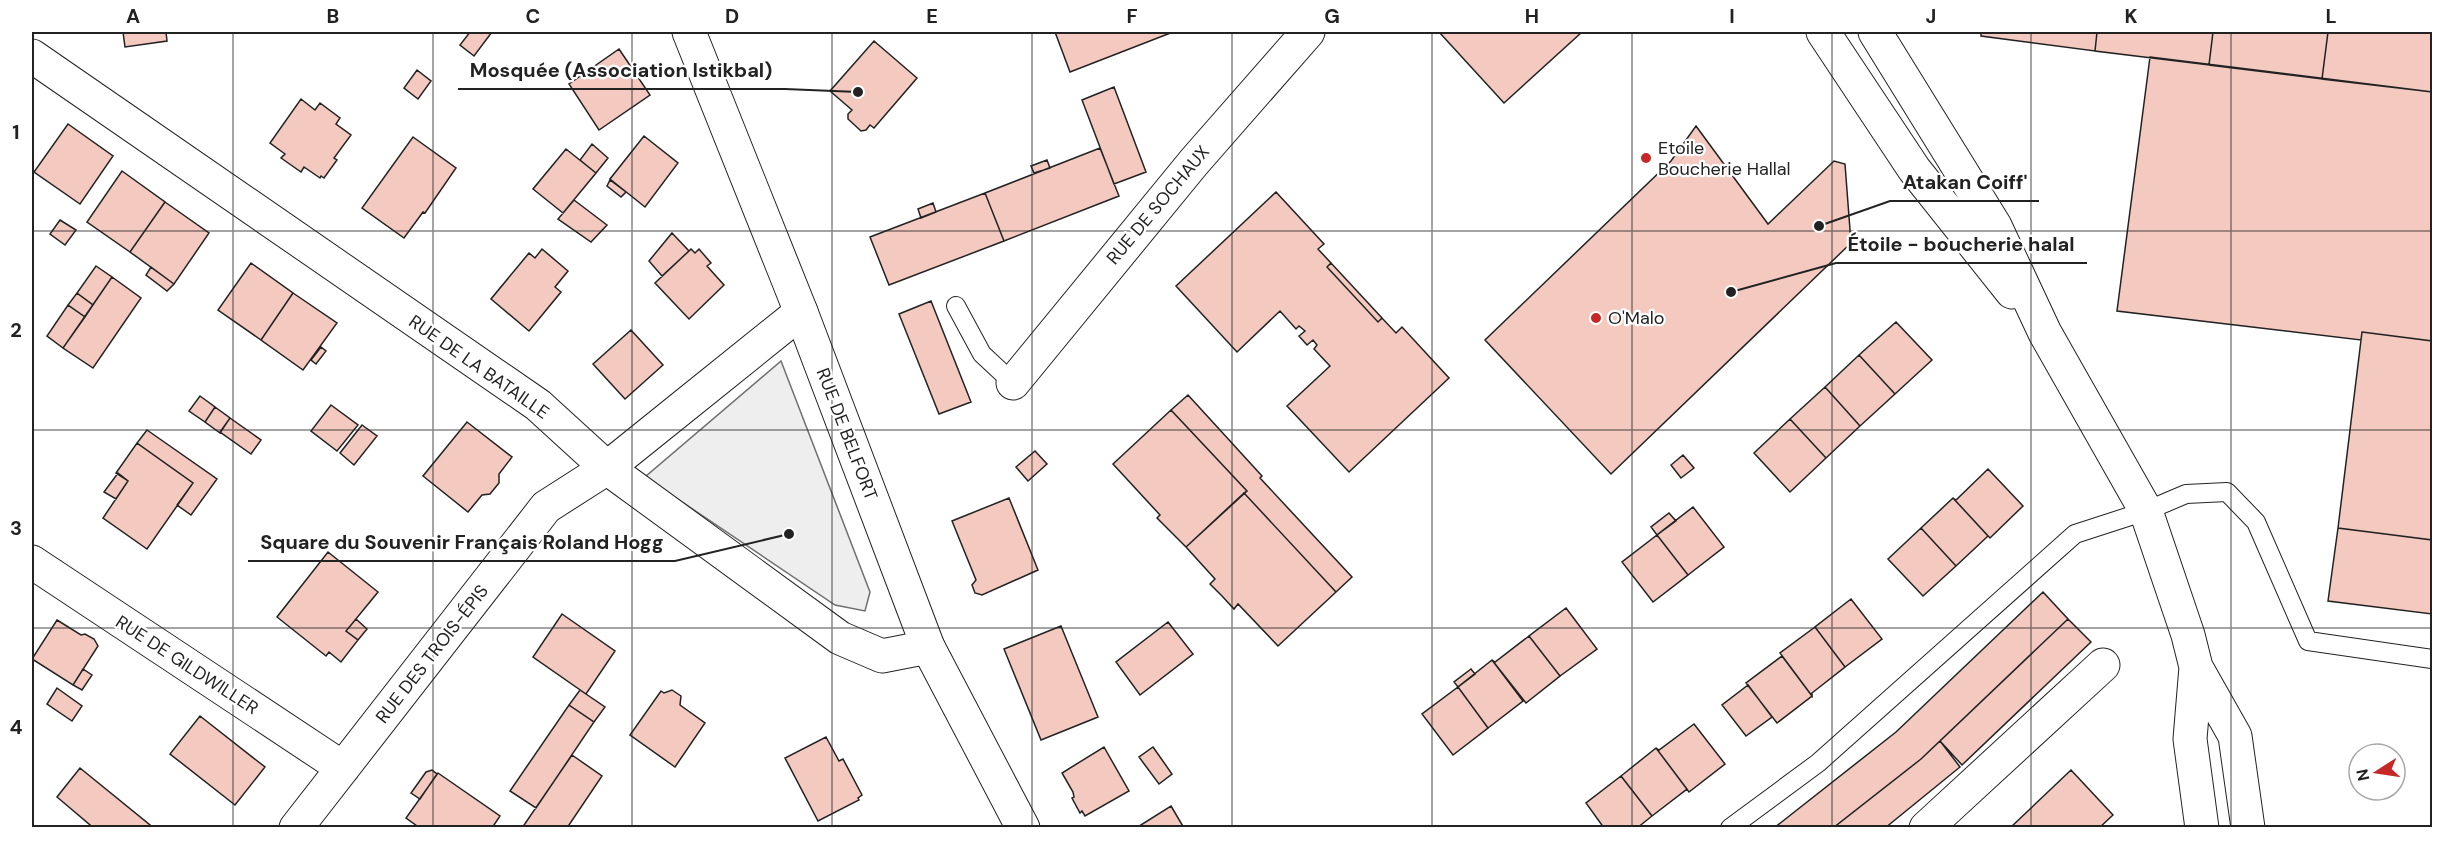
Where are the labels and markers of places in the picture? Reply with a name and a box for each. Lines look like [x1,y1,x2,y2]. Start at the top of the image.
callout: Mosquée (Association Istikbal) [458,51,785,89]
place label: Etoile Boucherie Hallal [1658,136,1791,181]
marker: Etoile Boucherie Hallal [1639,151,1653,165]
callout: Atakan Coiff' [1890,163,2039,201]
callout: Étoile - boucherie halal [1836,225,2087,263]
place label: O'Malo [1608,306,1664,330]
marker: O'Malo [1589,311,1603,325]
callout: Square du Souvenir Français Roland Hogg [248,523,675,561]

